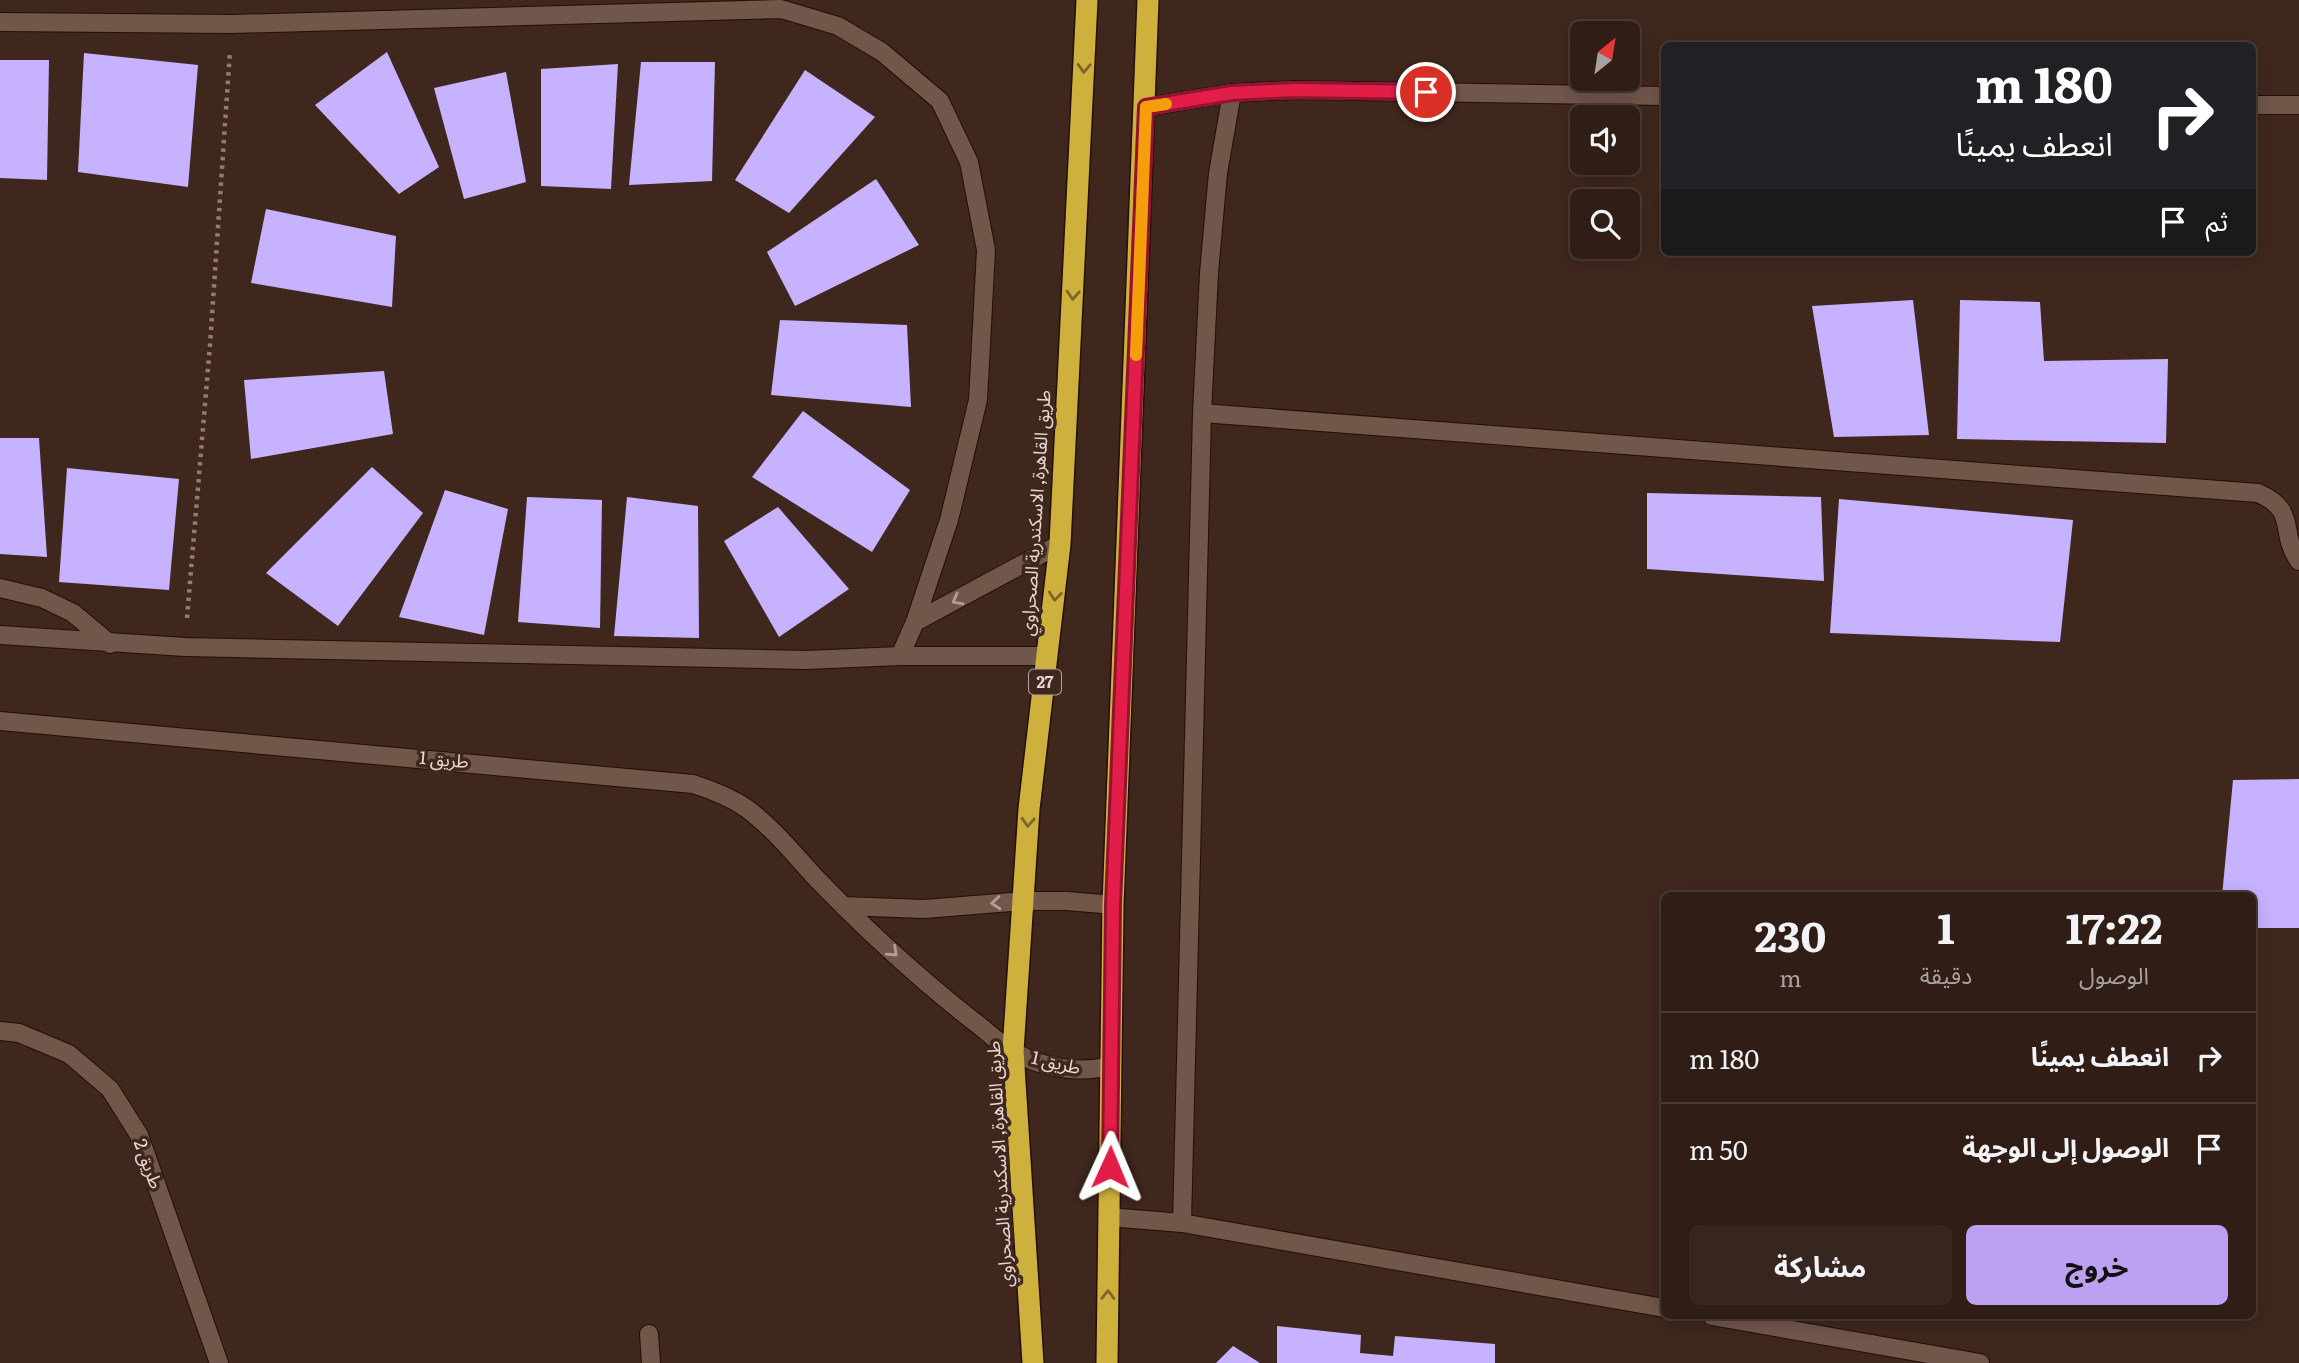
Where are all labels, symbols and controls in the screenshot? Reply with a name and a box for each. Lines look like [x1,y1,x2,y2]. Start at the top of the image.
north arrow [1570,21,1640,91]
map controls [1570,21,1640,259]
text: 180 m [1975,45,2113,118]
pin [1396,62,1456,122]
one-way arrow [1077,63,1092,74]
icon: right [2137,70,2228,161]
icon: arrive [1407,73,1445,111]
button: sound [1570,105,1640,175]
text: انعطف يمينًا [1956,118,2113,166]
button: search [1570,189,1640,259]
text: ثم [2206,200,2228,239]
icon: arrive [2154,203,2192,241]
one-way arrow [1066,290,1081,301]
street label: طريق القاهرة, الاسكندرية الصحراوي [1012,389,1058,637]
one-way arrow [1047,590,1062,602]
one-way arrow [952,592,964,605]
road number: 27 [1029,670,1061,694]
street label: طريق 1 [418,743,470,774]
one-way arrow [1021,816,1036,827]
one-way arrow [990,895,1001,910]
text: 1 [1937,895,1955,957]
text: 17:22 [2066,895,2163,957]
text: 230 [1754,903,1826,965]
one-way arrow [885,944,898,957]
text: دقيقة [1920,957,1972,991]
text: الوصول [2079,957,2149,991]
text: m [1779,960,1802,994]
text: انعطف يمينًا [2031,1035,2169,1074]
text: 180 m [1689,1038,1759,1077]
icon: right [2190,1039,2228,1077]
street label: طريق القاهرة, الاسكندرية الصحراوي [979,1040,1020,1288]
street label: طريق 1 [1029,1043,1084,1080]
text: الوصول إلى الوجهة [1962,1126,2169,1165]
text: 50 m [1689,1129,1748,1168]
position arrow [1073,1130,1147,1204]
icon: arrive [2190,1130,2228,1168]
street label: طريق 2 [128,1135,171,1192]
button: مشاركة [1689,1225,1952,1305]
button: خروج [1966,1225,2228,1305]
one-way arrow [1100,1289,1116,1300]

